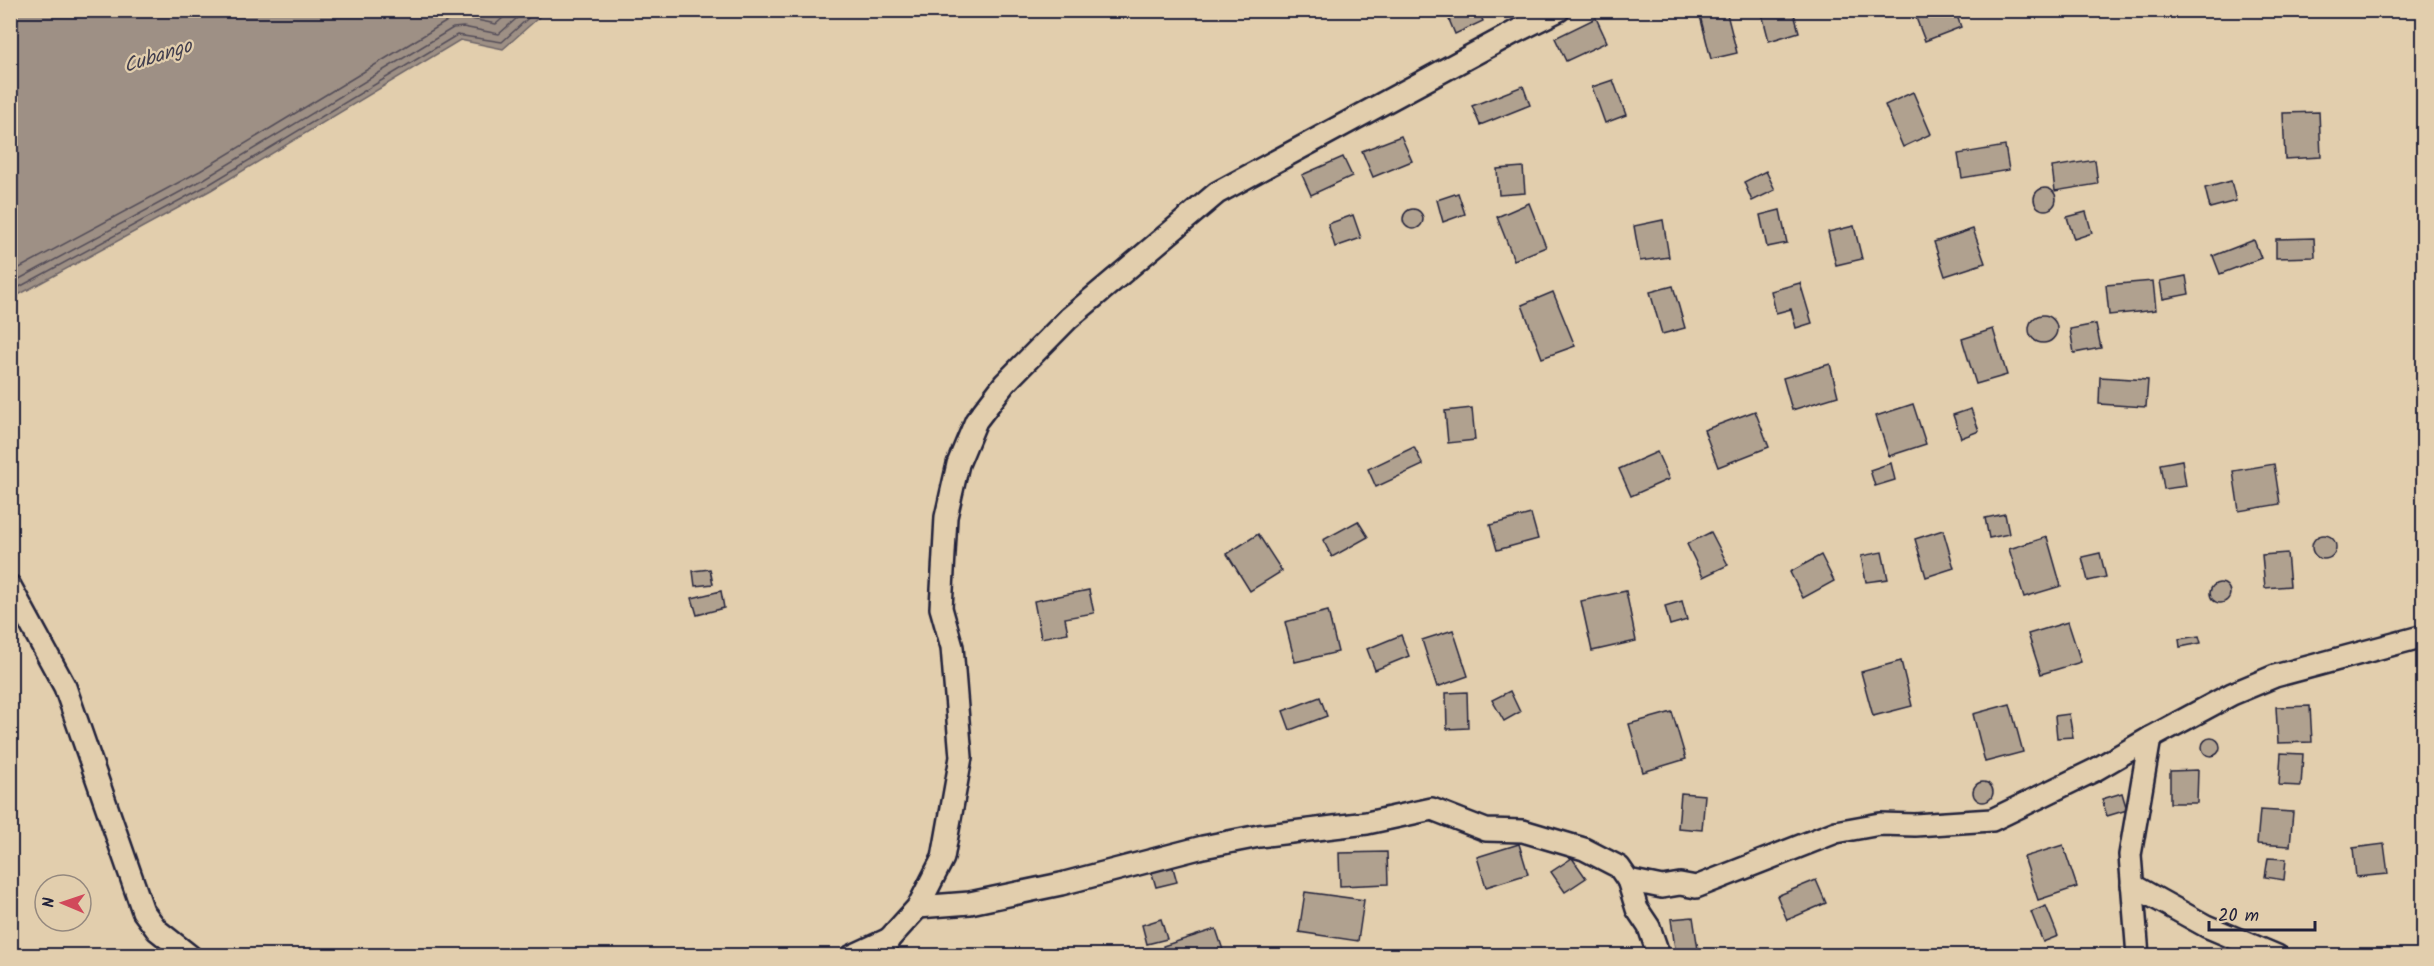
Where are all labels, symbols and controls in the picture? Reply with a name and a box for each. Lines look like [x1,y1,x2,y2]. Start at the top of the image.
water label: Cubango [119,30,198,83]
north arrow [33,873,93,933]
scale bar [2209,894,2316,932]
text: N [37,897,62,908]
text: 20 m [2218,902,2259,931]

